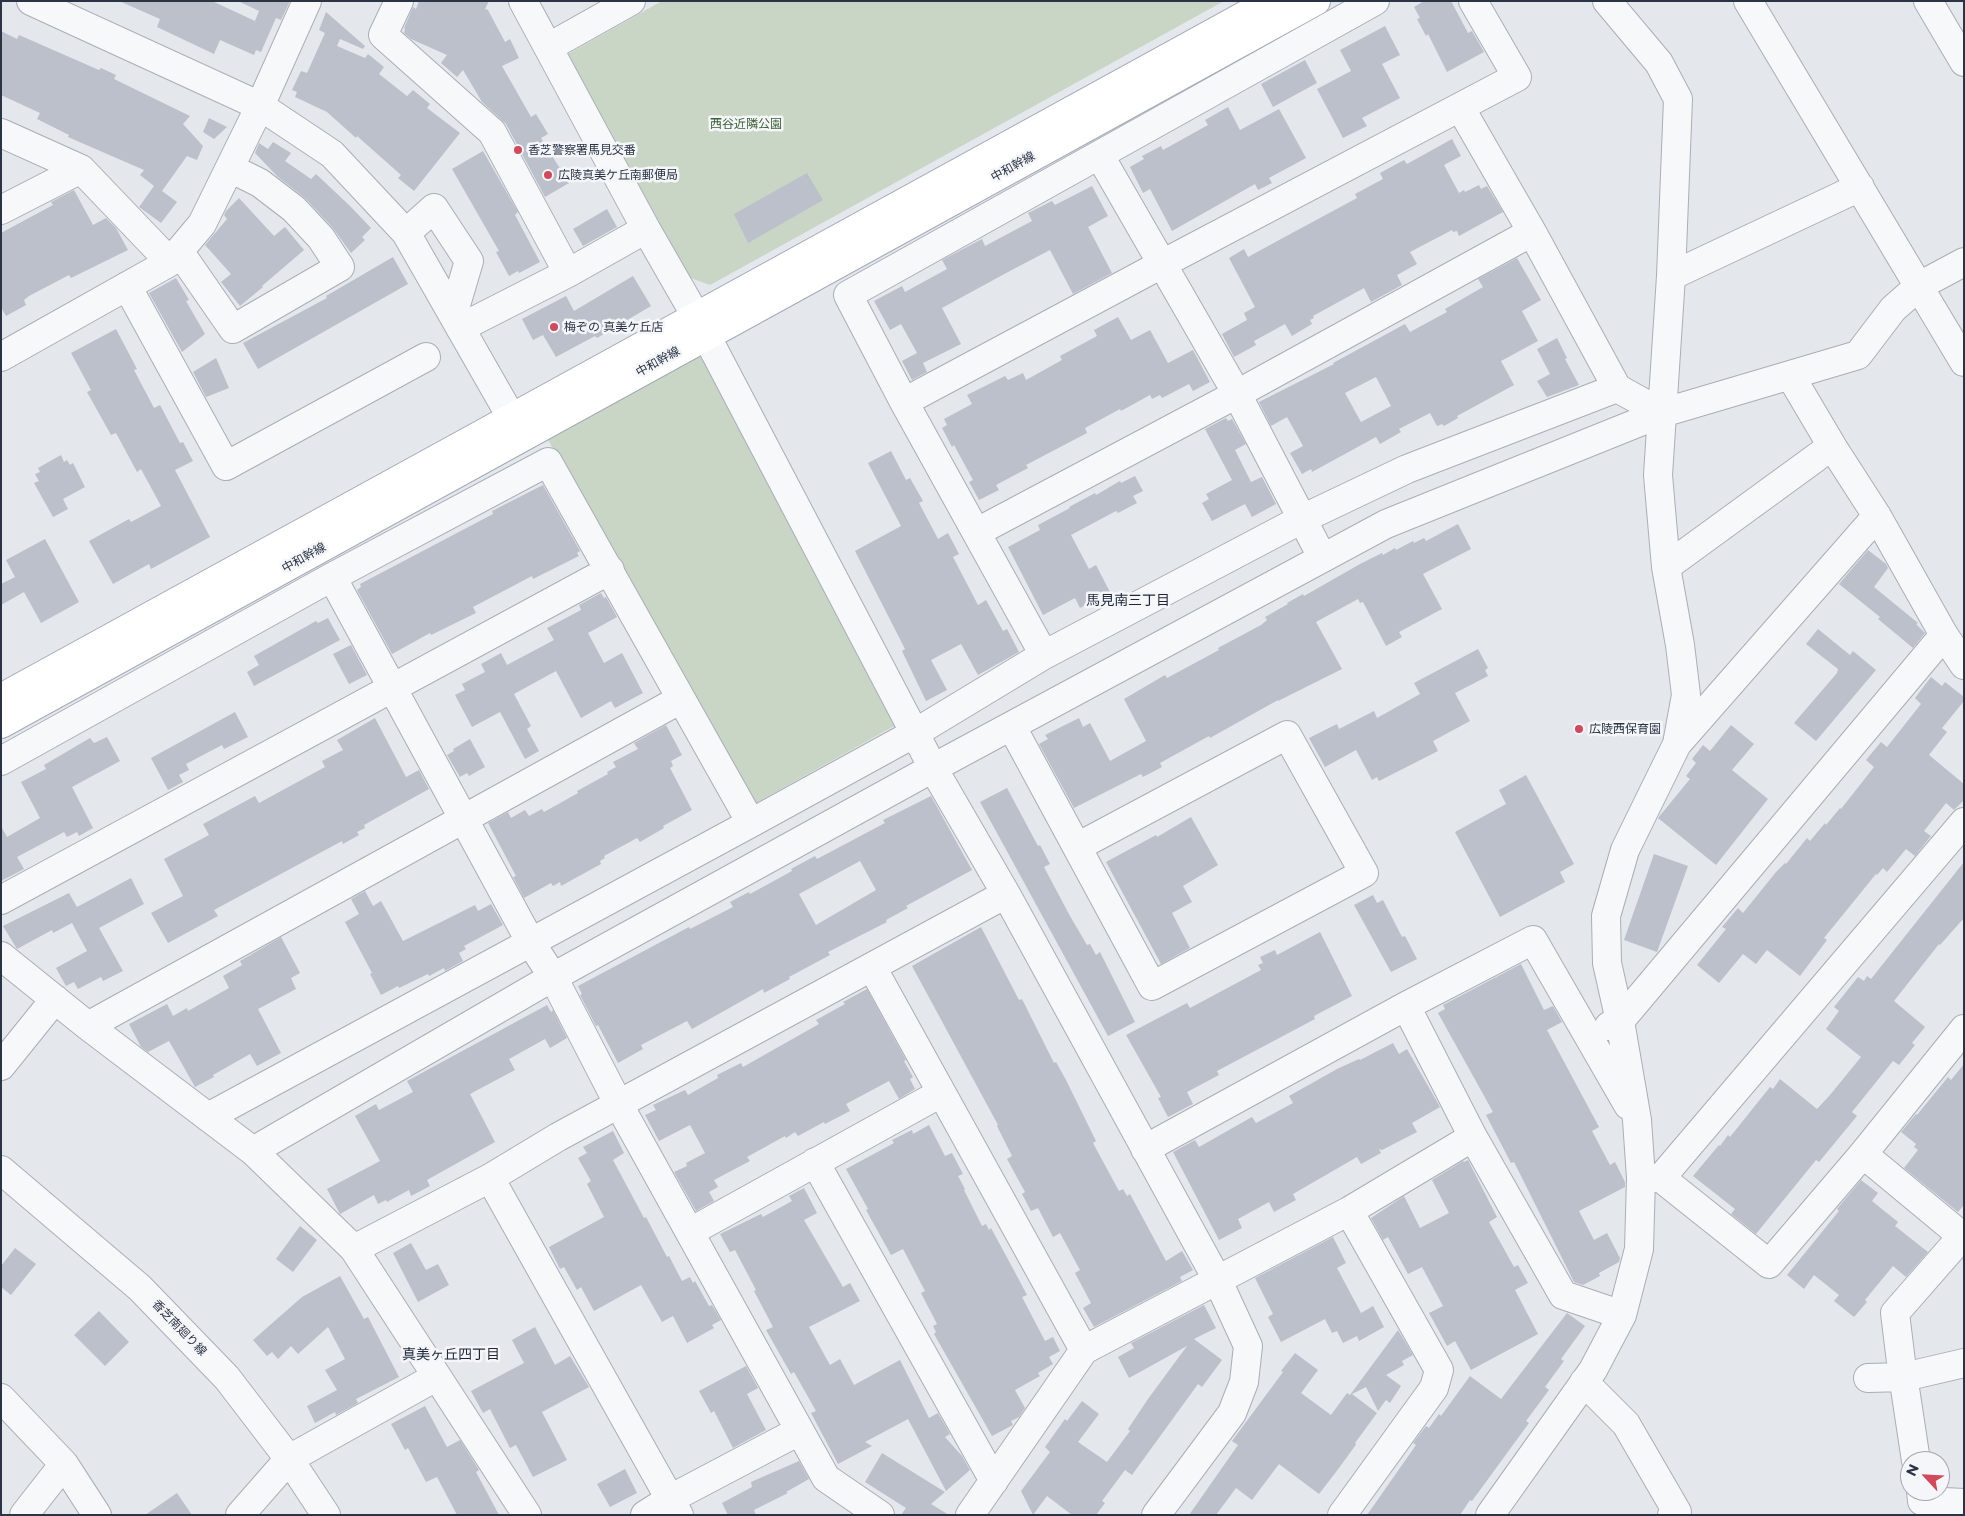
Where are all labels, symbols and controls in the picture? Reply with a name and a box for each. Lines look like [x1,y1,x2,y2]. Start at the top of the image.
park label: 西谷近隣公園 [710,117,782,131]
place label: 香芝警察署馬見交番 [528,143,636,157]
marker: 香芝警察署馬見交番 [512,144,524,156]
street label: 中和幹線 [989,149,1037,185]
place label: 広陵真美ケ丘南郵便局 [558,168,678,182]
marker: 広陵真美ケ丘南郵便局 [542,169,554,181]
place label: 梅ぞの 真美ケ丘店 [564,320,663,334]
marker: 梅ぞの 真美ケ丘店 [548,321,560,333]
street label: 中和幹線 [634,344,682,380]
street label: 中和幹線 [280,540,328,576]
district label: 馬見南三丁目 [1086,593,1170,609]
place label: 広陵西保育園 [1589,722,1661,736]
marker: 広陵西保育園 [1573,723,1585,735]
street label: 香芝南廻り線 [149,1297,209,1359]
district label: 真美ヶ丘四丁目 [402,1347,500,1363]
north arrow [1900,1451,1950,1501]
text: N [1902,1461,1923,1479]

